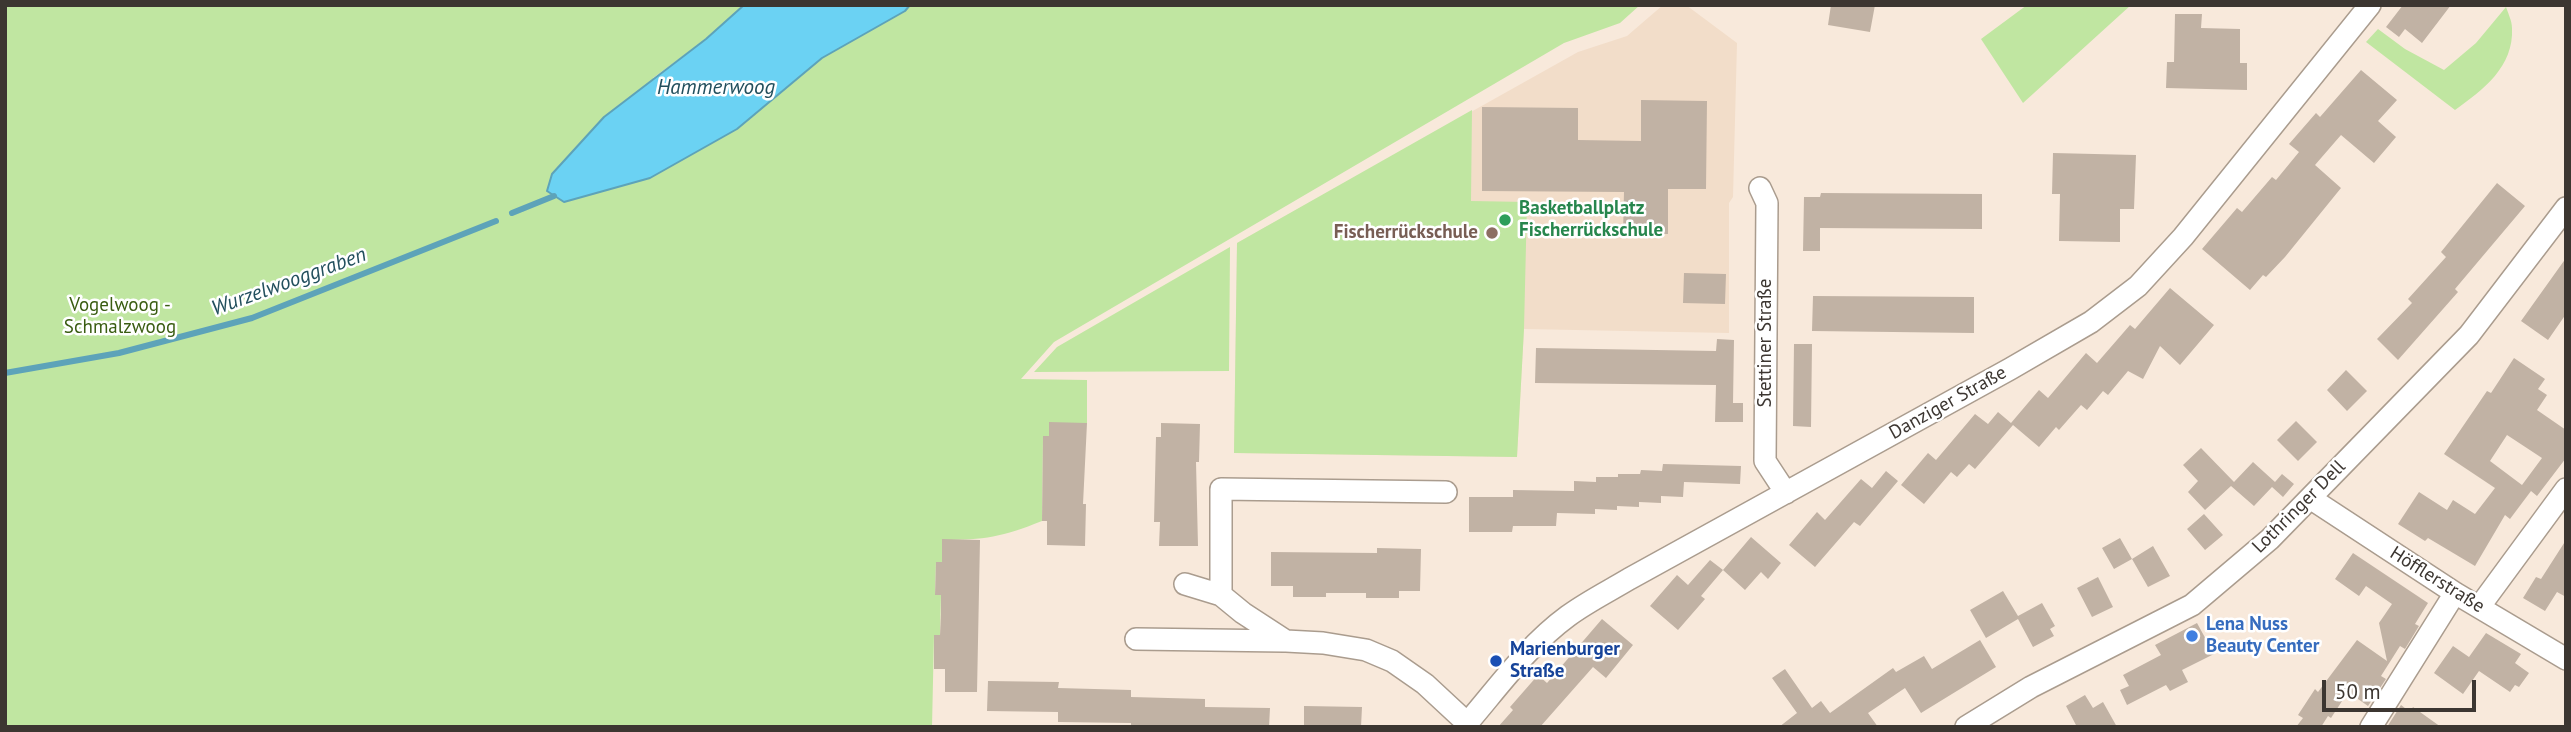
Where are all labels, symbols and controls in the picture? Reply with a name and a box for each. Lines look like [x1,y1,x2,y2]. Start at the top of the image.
water label: Hammerwoog [657,75,775,101]
place label: Basketballplatz Fischerrückschule [1519,198,1663,242]
marker: Basketballplatz Fischerrückschule [1497,212,1513,228]
place label: Fischerrückschule [1334,222,1478,244]
marker: Fischerrückschule [1484,225,1500,241]
water label: Wurzelwooggraben [208,242,370,322]
street label: Stettiner Straße [1755,279,1777,407]
park label: Vogelwoog - Schmalzwoog [64,295,176,339]
street label: Danziger Straße [1885,361,2011,445]
street label: Lothringer Dell [2248,456,2350,558]
street label: Höfflerstraße [2386,542,2488,618]
place label: Lena Nuss Beauty Center [2206,614,2319,658]
marker: Lena Nuss Beauty Center [2184,628,2200,644]
place label: Marienburger Straße [1510,639,1620,683]
marker: Marienburger Straße [1488,653,1504,669]
scale bar [2326,666,2480,710]
text: 50 m [2335,678,2381,705]

